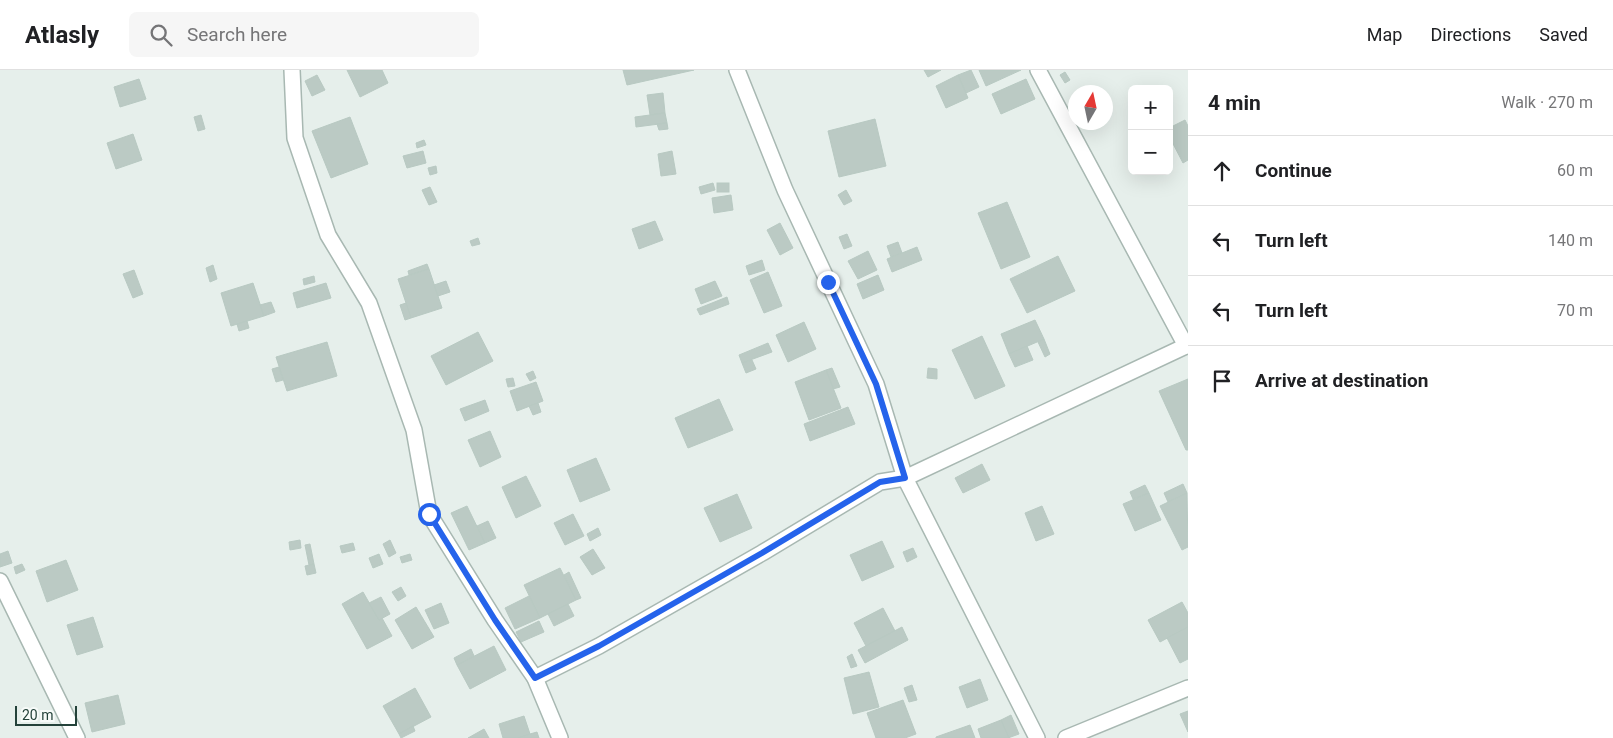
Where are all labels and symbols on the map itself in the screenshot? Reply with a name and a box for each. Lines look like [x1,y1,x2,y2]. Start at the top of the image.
north arrow [1068,85,1113,130]
route end [817,271,840,294]
route start [418,503,441,526]
scale bar [15,703,78,726]

